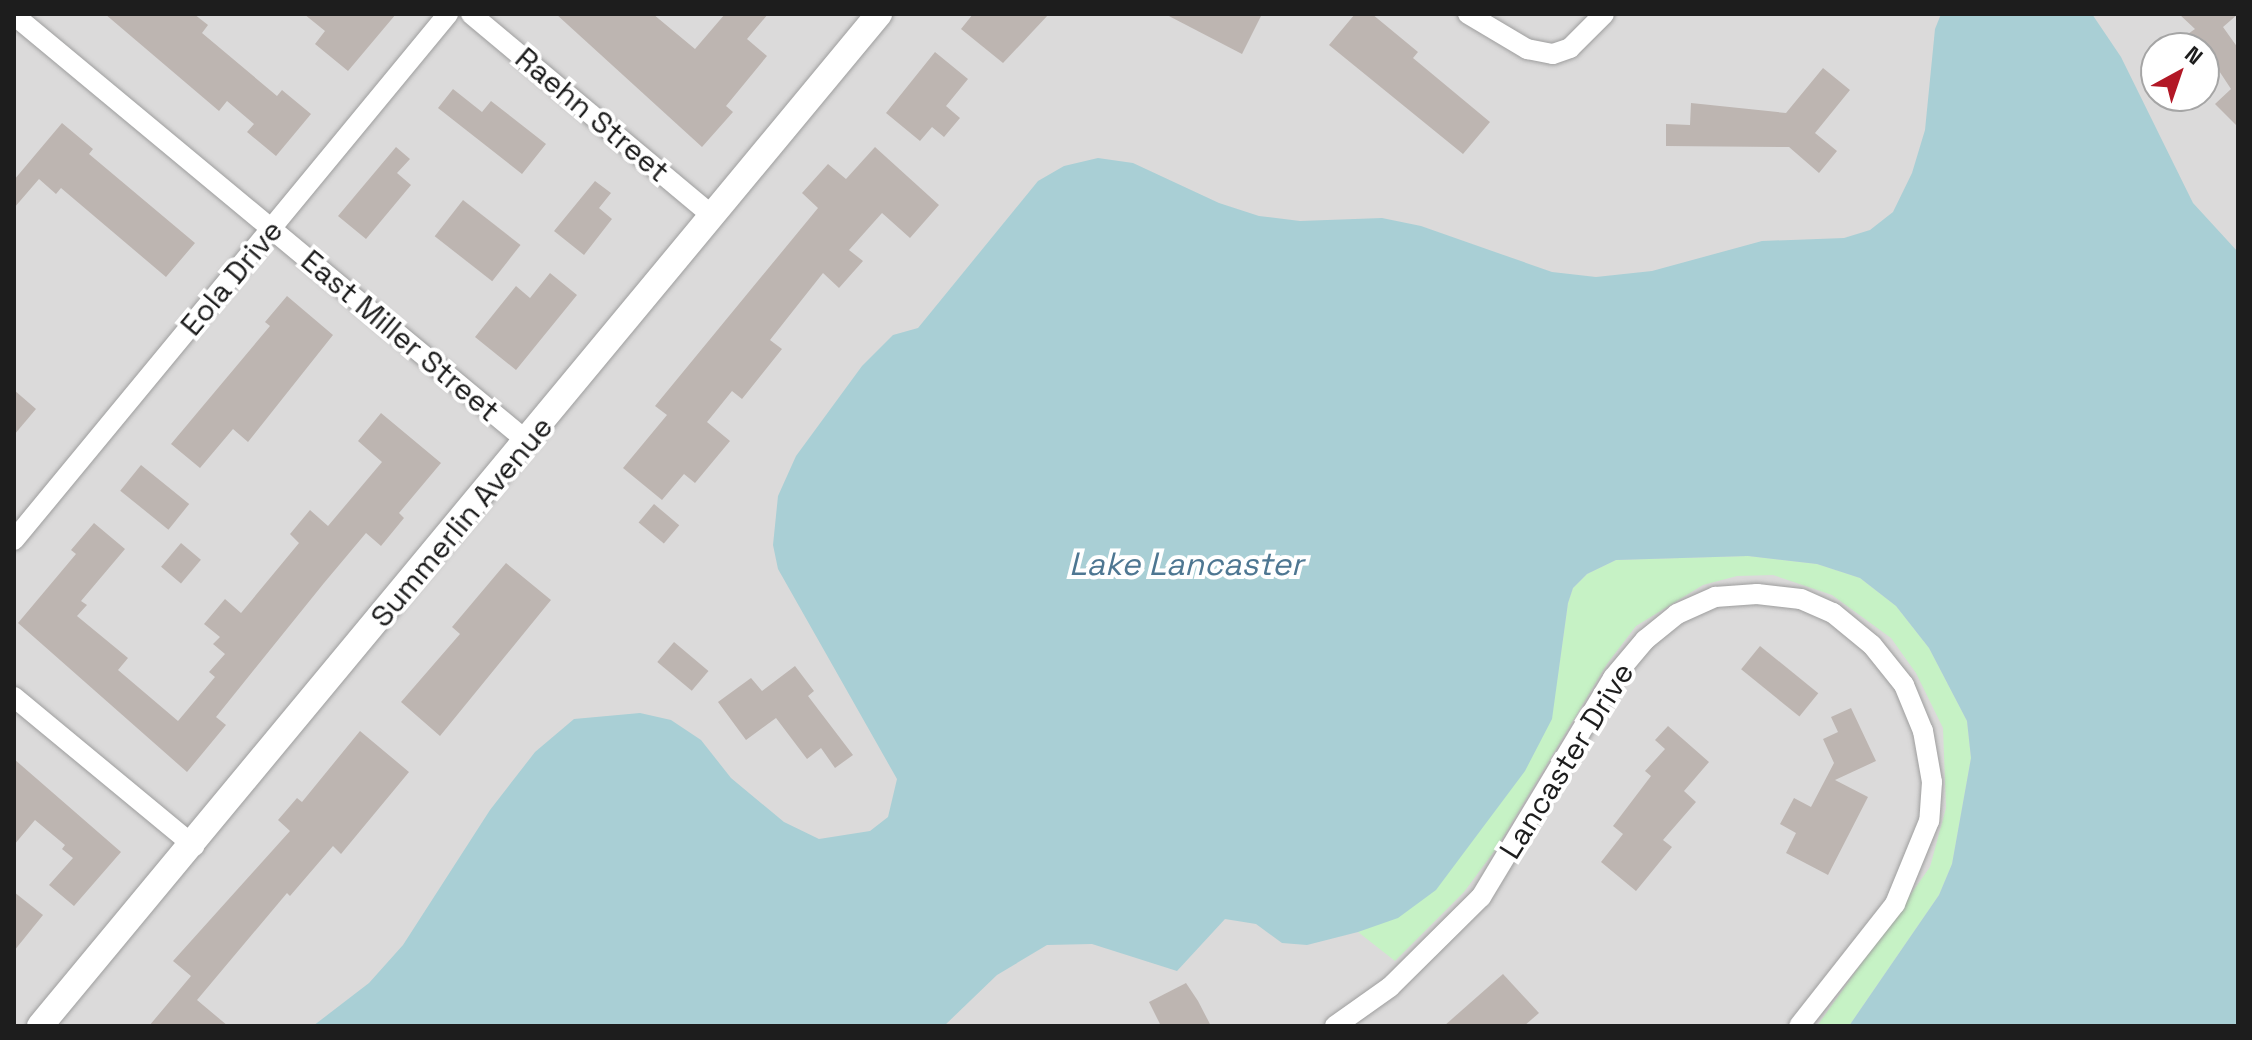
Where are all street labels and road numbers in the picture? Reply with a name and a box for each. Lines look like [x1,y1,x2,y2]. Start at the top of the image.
street label: Raehn Street [508,40,676,190]
street label: Eola Drive [173,213,291,343]
street label: East Miller Street [294,243,506,429]
street label: Summerlin Avenue [363,409,561,635]
street label: Lancaster Drive [1492,656,1642,866]

